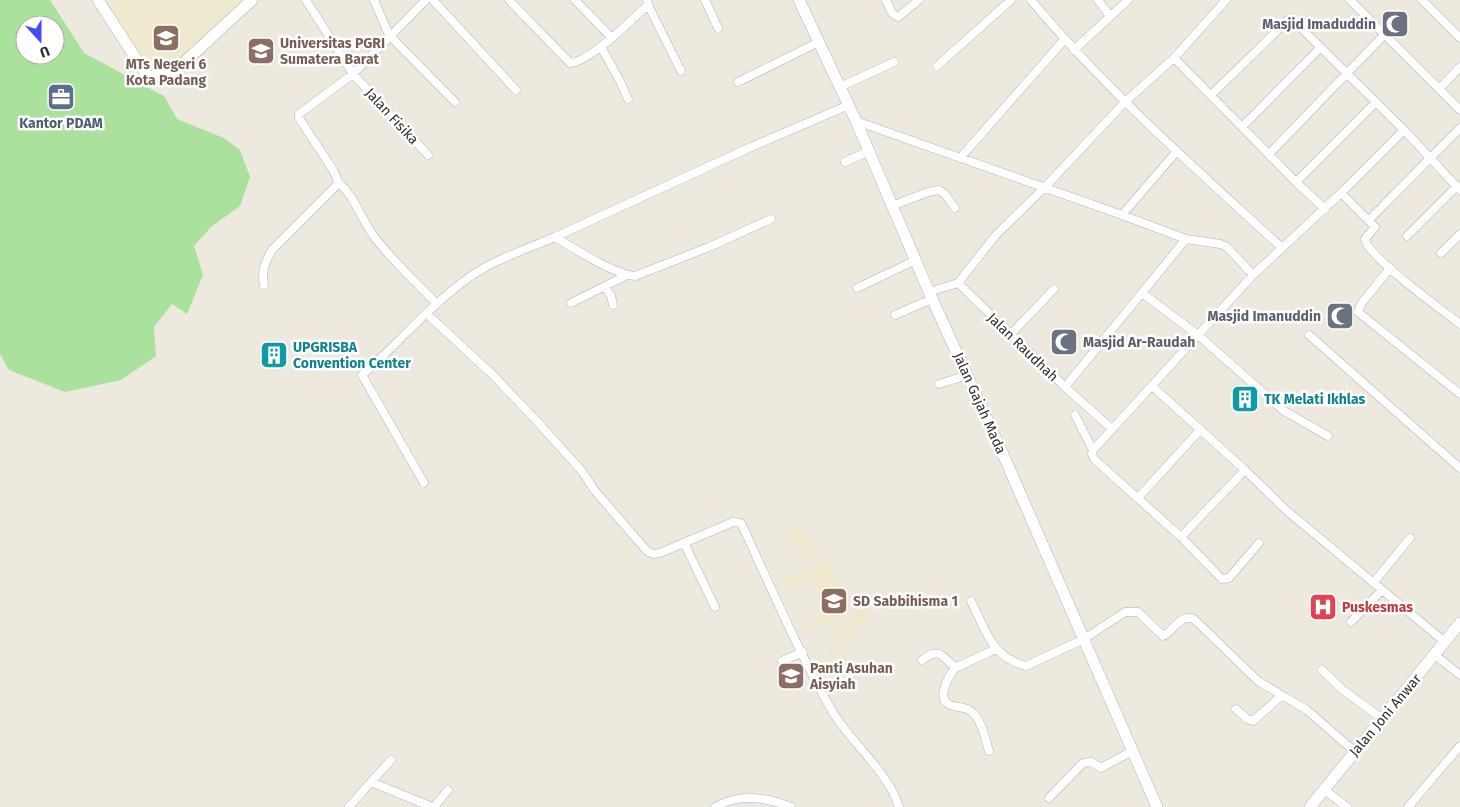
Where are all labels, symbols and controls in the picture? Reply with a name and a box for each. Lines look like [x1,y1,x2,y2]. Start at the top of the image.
mosque icon: Masjid Imaduddin [1380,9,1410,39]
north arrow [15,15,65,65]
place label: Masjid Imaduddin [1262,16,1376,33]
school or university icon: MTs Negeri 6 Kota Padang [151,23,181,53]
place label: Universitas PGRI Sumatera Barat [280,35,385,68]
school or university icon: Universitas PGRI Sumatera Barat [246,36,276,66]
text: U [37,42,52,61]
place label: MTs Negeri 6 Kota Padang [126,56,206,89]
office icon: Kantor PDAM [46,82,76,112]
street label: Jalan Fisika [361,85,422,148]
place label: Kantor PDAM [19,115,103,132]
mosque icon: Masjid Imanuddin [1325,301,1355,331]
place label: Masjid Imanuddin [1208,308,1321,325]
street label: Jalan Raudhah [984,309,1062,385]
mosque icon: Masjid Ar-Raudah [1049,327,1079,357]
place label: Masjid Ar-Raudah [1083,334,1195,351]
place label: UPGRISBA Convention Center [293,339,411,372]
building icon: UPGRISBA Convention Center [259,340,289,370]
street label: Jalan Gajah Mada [949,350,1010,457]
building icon: TK Melati Ikhlas [1230,384,1260,414]
place label: TK Melati Ikhlas [1264,391,1365,408]
school or university icon: SD Sabbihisma 1 [819,586,849,616]
hospital icon: Puskesmas [1308,592,1338,622]
place label: SD Sabbihisma 1 [853,593,958,610]
place label: Puskesmas [1342,599,1413,616]
place label: Panti Asuhan Aisyiah [809,660,893,693]
school or university icon: Panti Asuhan Aisyiah [776,661,806,691]
street label: Jalan Joni Anwar [1346,670,1425,760]

